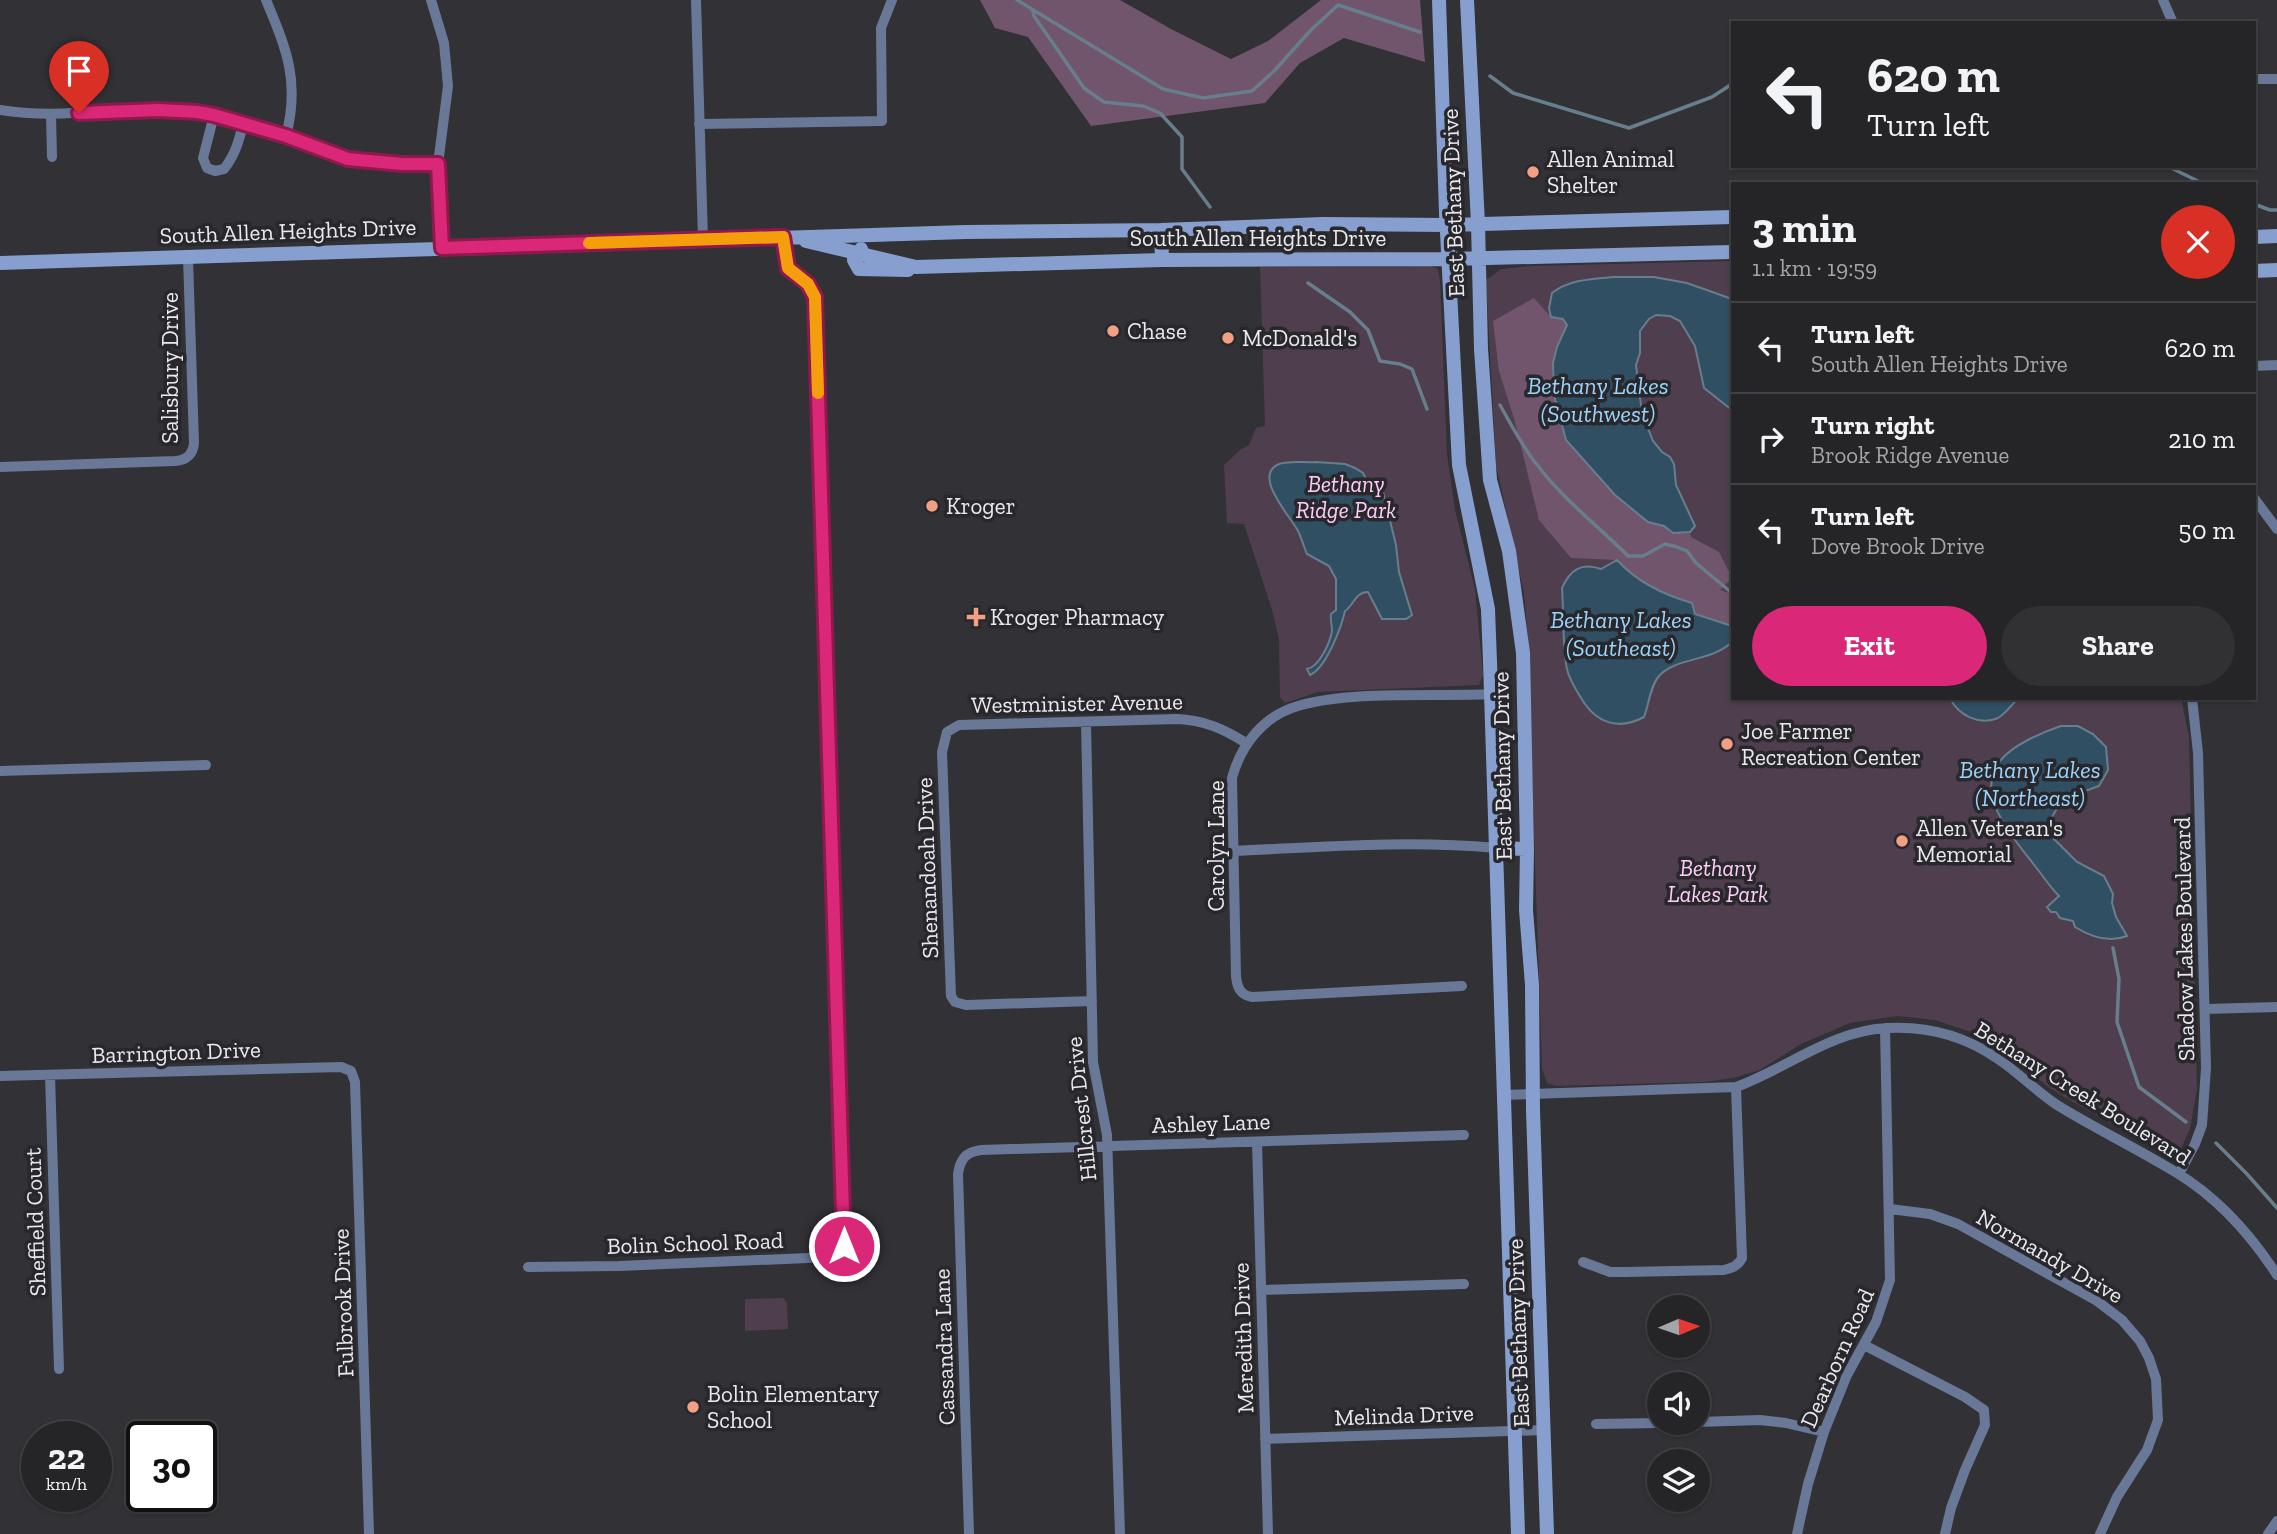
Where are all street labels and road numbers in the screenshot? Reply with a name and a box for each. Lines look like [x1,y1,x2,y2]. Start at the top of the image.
street label: East Bethany Drive [1436,108,1470,298]
street label: South Allen Heights Drive [159,213,417,249]
street label: South Allen Heights Drive [1130,224,1386,252]
street label: Salisbury Drive [156,292,184,444]
street label: East Bethany Drive [1486,671,1518,861]
street label: Westminister Avenue [971,687,1183,719]
street label: Shenandoah Drive [910,777,944,959]
street label: Carolyn Lane [1202,780,1230,912]
street label: Shadow Lakes Boulevard [2168,816,2200,1061]
street label: Bethany Creek Boulevard [1970,1015,2197,1171]
street label: Barrington Drive [91,1035,261,1069]
street label: Hillcrest Drive [1059,1035,1103,1183]
street label: Ashley Lane [1151,1107,1271,1139]
street label: Sheffield Court [18,1147,52,1297]
street label: Normandy Drive [1972,1203,2128,1309]
street label: Bolin School Road [606,1226,784,1260]
street label: Fulbrook Drive [326,1228,360,1378]
street label: East Bethany Drive [1501,1238,1535,1428]
street label: Meredith Drive [1226,1262,1260,1414]
street label: Cassandra Lane [927,1268,961,1426]
street label: Dearborn Road [1794,1284,1880,1432]
street label: Melinda Drive [1334,1399,1474,1431]

